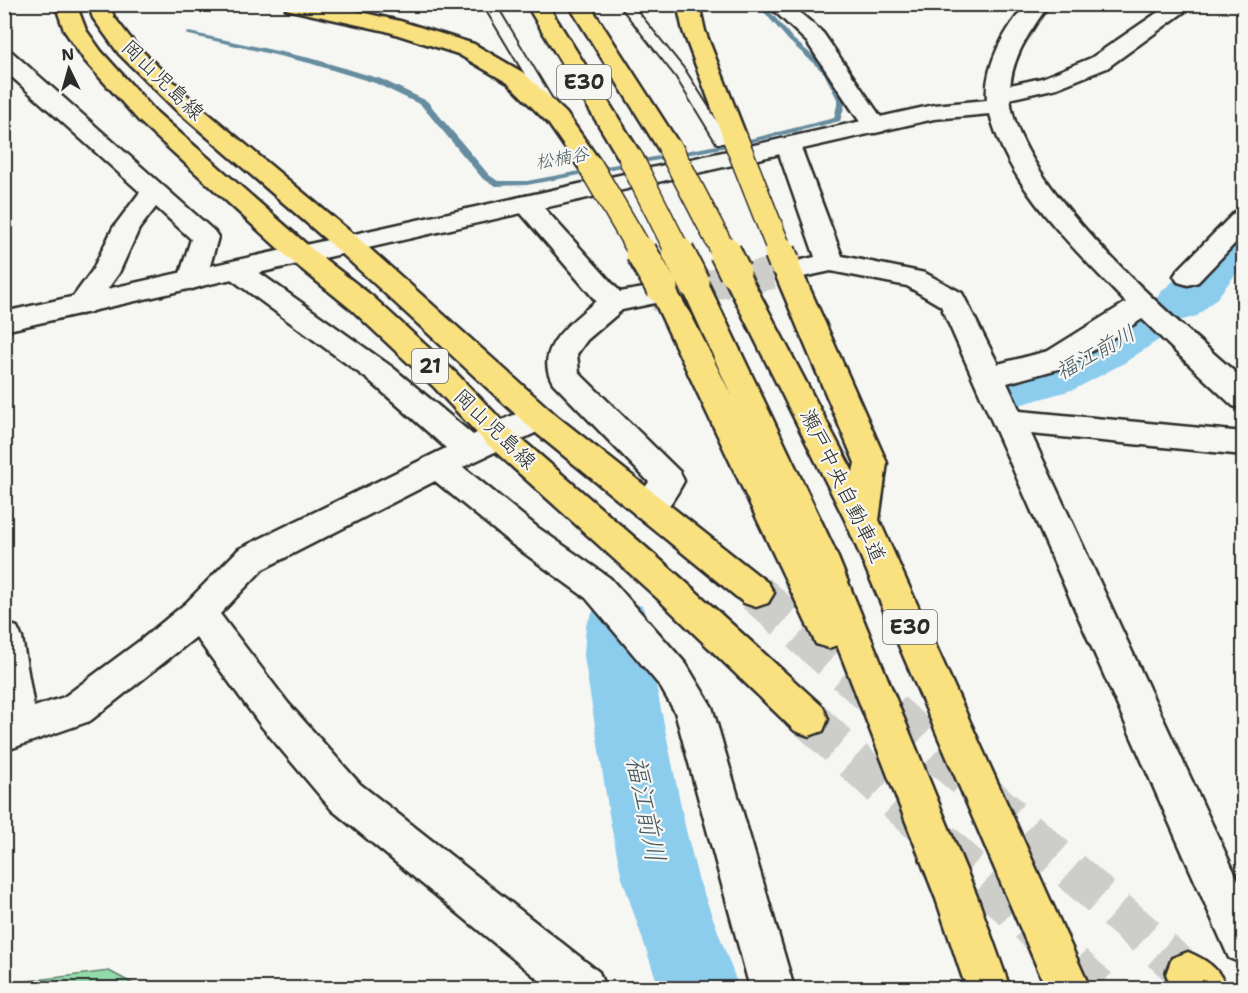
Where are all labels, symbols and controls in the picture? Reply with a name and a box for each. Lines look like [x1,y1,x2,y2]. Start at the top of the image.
street label: 岡山児島線 [116,33,210,127]
north arrow [39,39,99,99]
text: N [61,44,75,66]
road number: E30 [557,65,611,99]
water label: 松楠谷 [533,141,592,175]
water label: 福江前川 [1050,318,1141,386]
road number: 21 [412,349,448,383]
street label: 岡山児島線 [448,382,542,476]
street label: 瀬戸中央自動車道 [794,404,892,568]
road number: E30 [883,610,937,644]
water label: 福江前川 [618,752,675,865]

